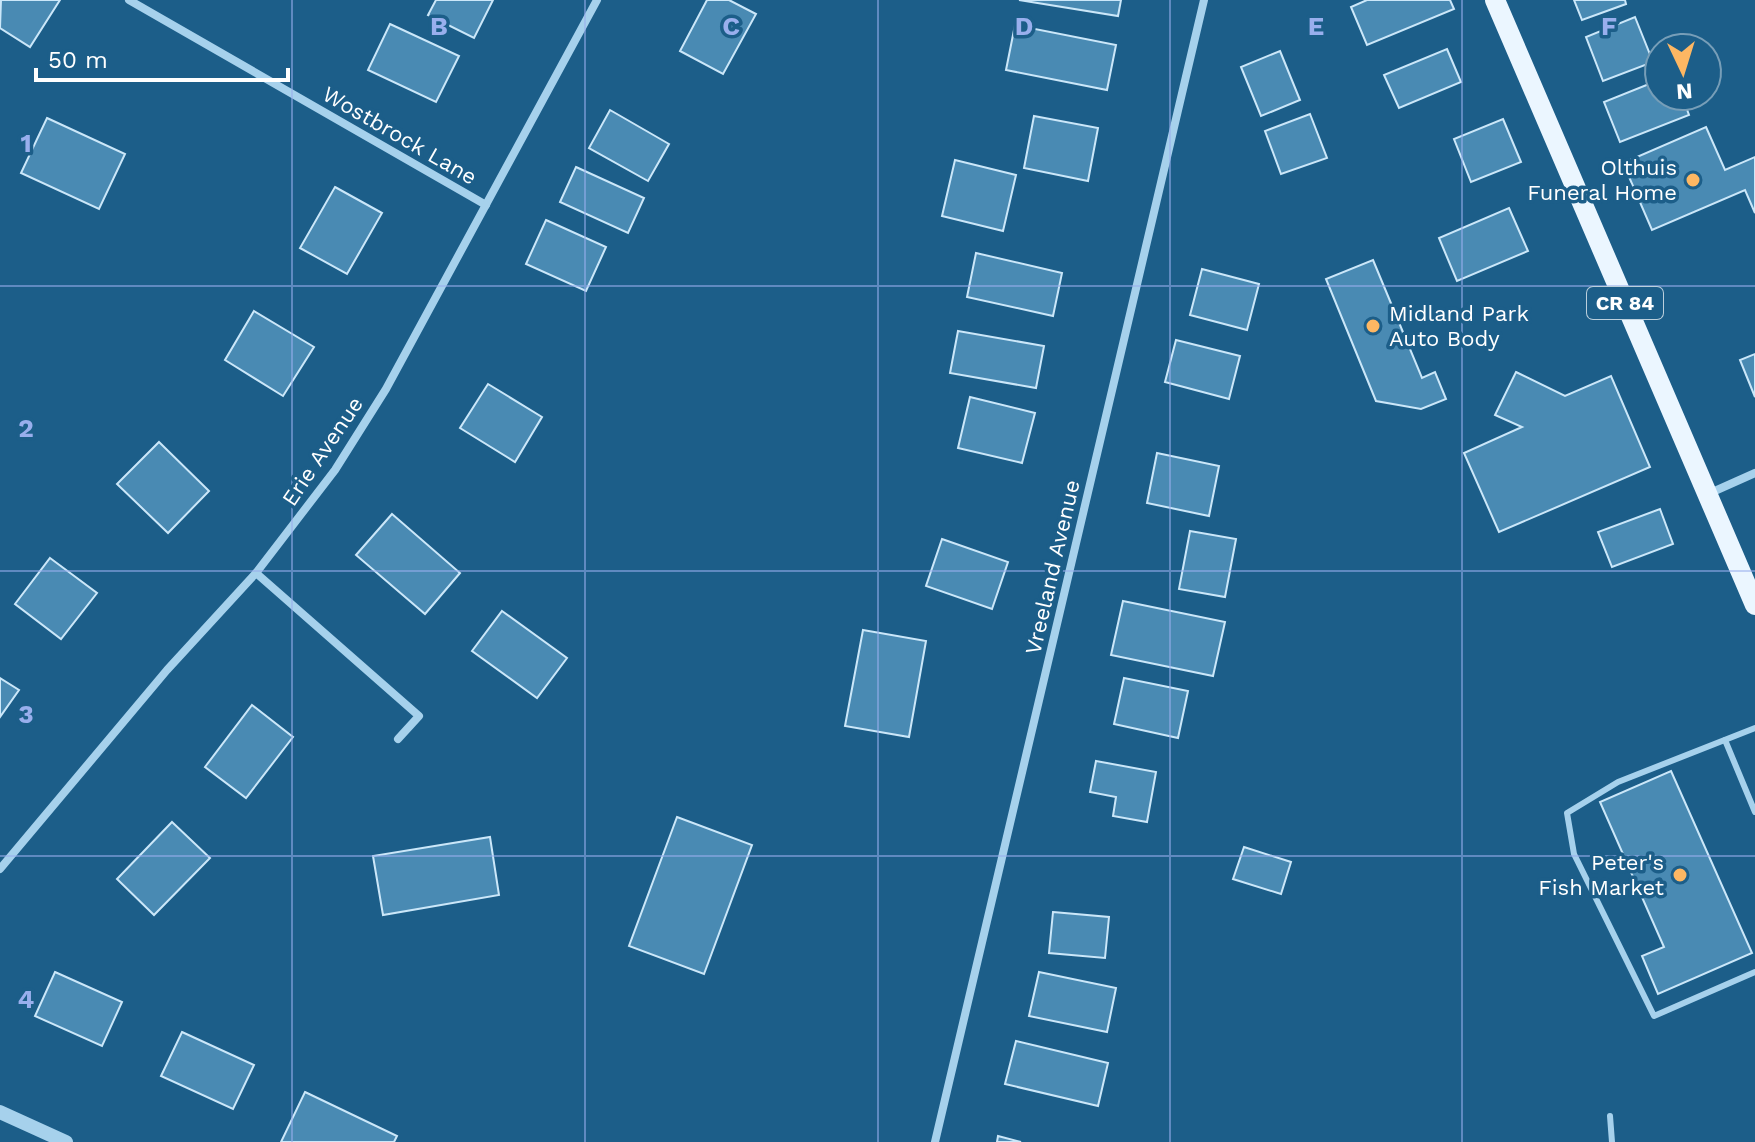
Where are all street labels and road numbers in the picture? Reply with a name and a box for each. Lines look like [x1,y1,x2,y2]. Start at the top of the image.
street label: Wostbrock Lane [318,81,481,190]
road number: CR 84 [1587,287,1663,319]
street label: Erie Avenue [277,392,368,510]
street label: Vreeland Avenue [1020,477,1085,657]

